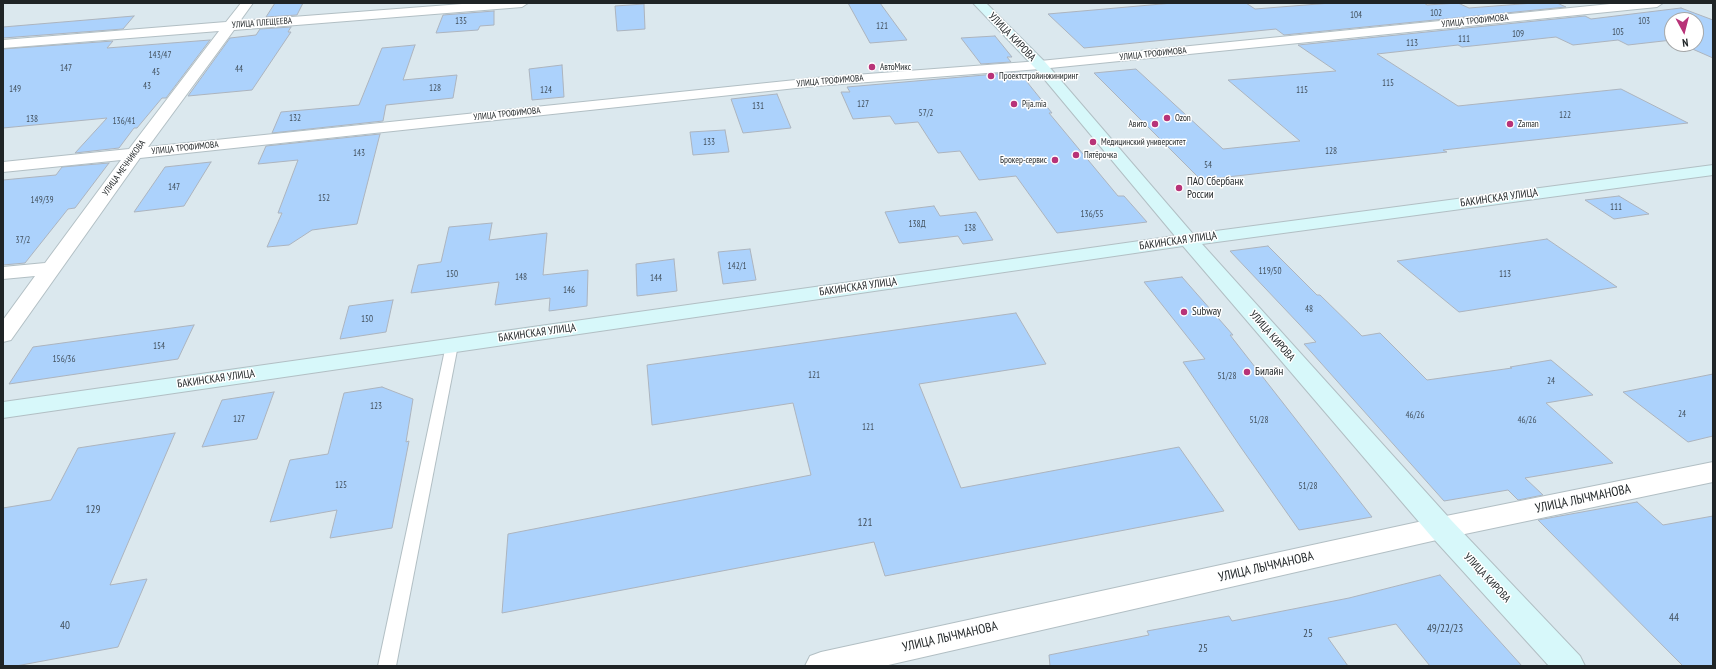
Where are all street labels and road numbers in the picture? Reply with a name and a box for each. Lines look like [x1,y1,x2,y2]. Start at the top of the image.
street label: УЛИЦА КИРОВА [986,10,1038,64]
street label: УЛИЦА ТРОФИМОВА [1441,12,1509,30]
street label: УЛИЦА ПЛЕЩЕЕВА [231,16,293,30]
street label: УЛИЦА ТРОФИМОВА [1119,45,1187,63]
street label: УЛИЦА ТРОФИМОВА [796,73,864,89]
street label: УЛИЦА ТРОФИМОВА [473,105,541,123]
street label: УЛИЦА МЕЧНИКОВА [100,138,148,198]
street label: УЛИЦА ТРОФИМОВА [151,139,219,157]
street label: БАКИНСКАЯ УЛИЦА [1459,186,1539,210]
street label: БАКИНСКАЯ УЛИЦА [1138,229,1218,253]
street label: БАКИНСКАЯ УЛИЦА [818,275,898,299]
street label: УЛИЦА КИРОВА [1246,308,1298,364]
street label: БАКИНСКАЯ УЛИЦА [497,321,577,345]
street label: БАКИНСКАЯ УЛИЦА [176,367,256,391]
street label: УЛИЦА ЛЫЧМАНОВА [1534,481,1632,517]
street label: УЛИЦА ЛЫЧМАНОВА [1217,548,1315,586]
street label: УЛИЦА КИРОВА [1461,551,1513,605]
street label: УЛИЦА ЛЫЧМАНОВА [901,618,999,656]

